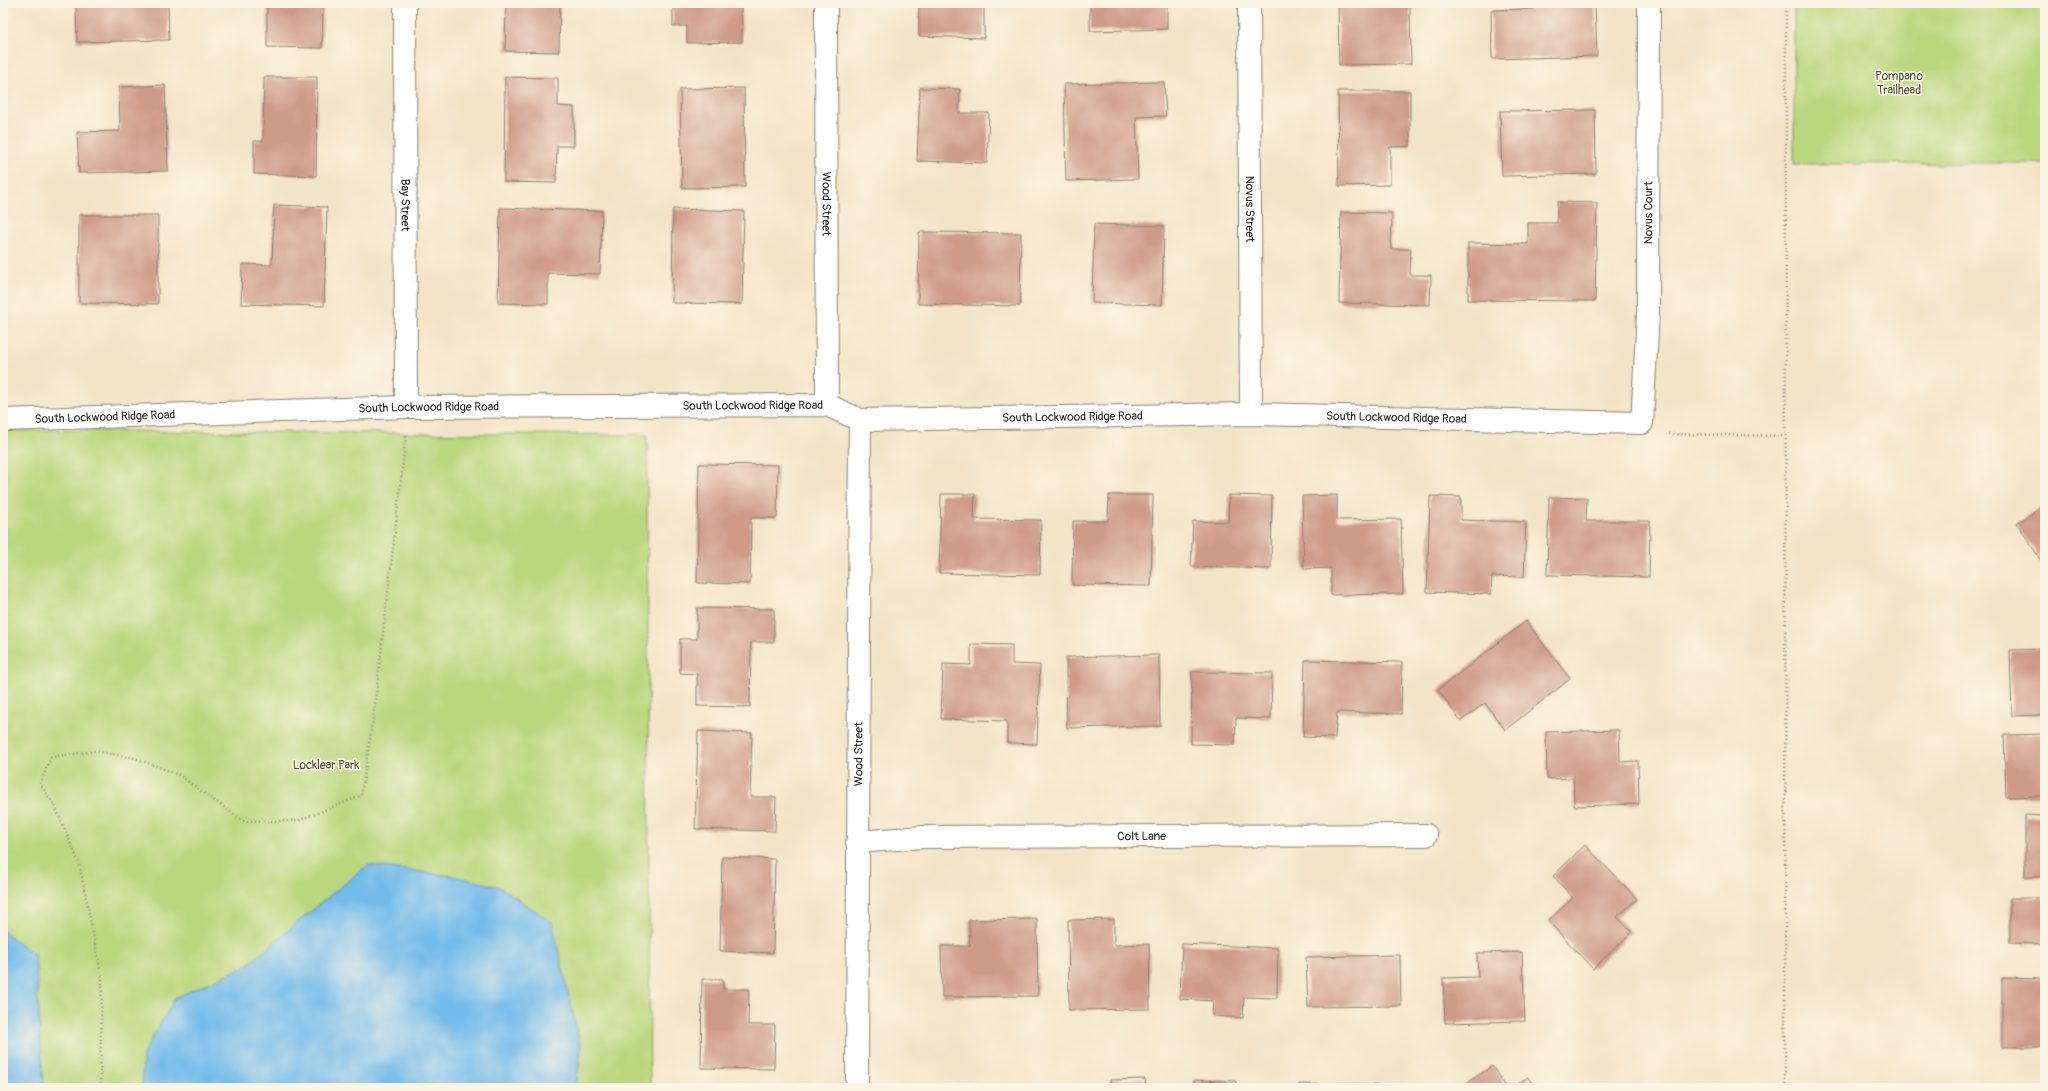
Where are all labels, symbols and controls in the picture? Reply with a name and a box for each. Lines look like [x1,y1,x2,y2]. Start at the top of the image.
park label: Pompano Trailhead [1875,69,1923,98]
street label: Wood Street [819,172,834,236]
street label: Novus Street [1242,176,1258,242]
street label: Bay Street [398,179,413,232]
street label: Novus Court [1641,181,1656,244]
street label: South Lockwood Ridge Road [682,398,823,413]
street label: South Lockwood Ridge Road [358,399,499,416]
street label: South Lockwood Ridge Road [34,407,176,426]
street label: South Lockwood Ridge Road [1002,408,1143,425]
street label: South Lockwood Ridge Road [1326,408,1467,426]
street label: Wood Street [851,722,866,786]
park label: Locklear Park [293,758,359,773]
street label: Colt Lane [1117,829,1166,844]

